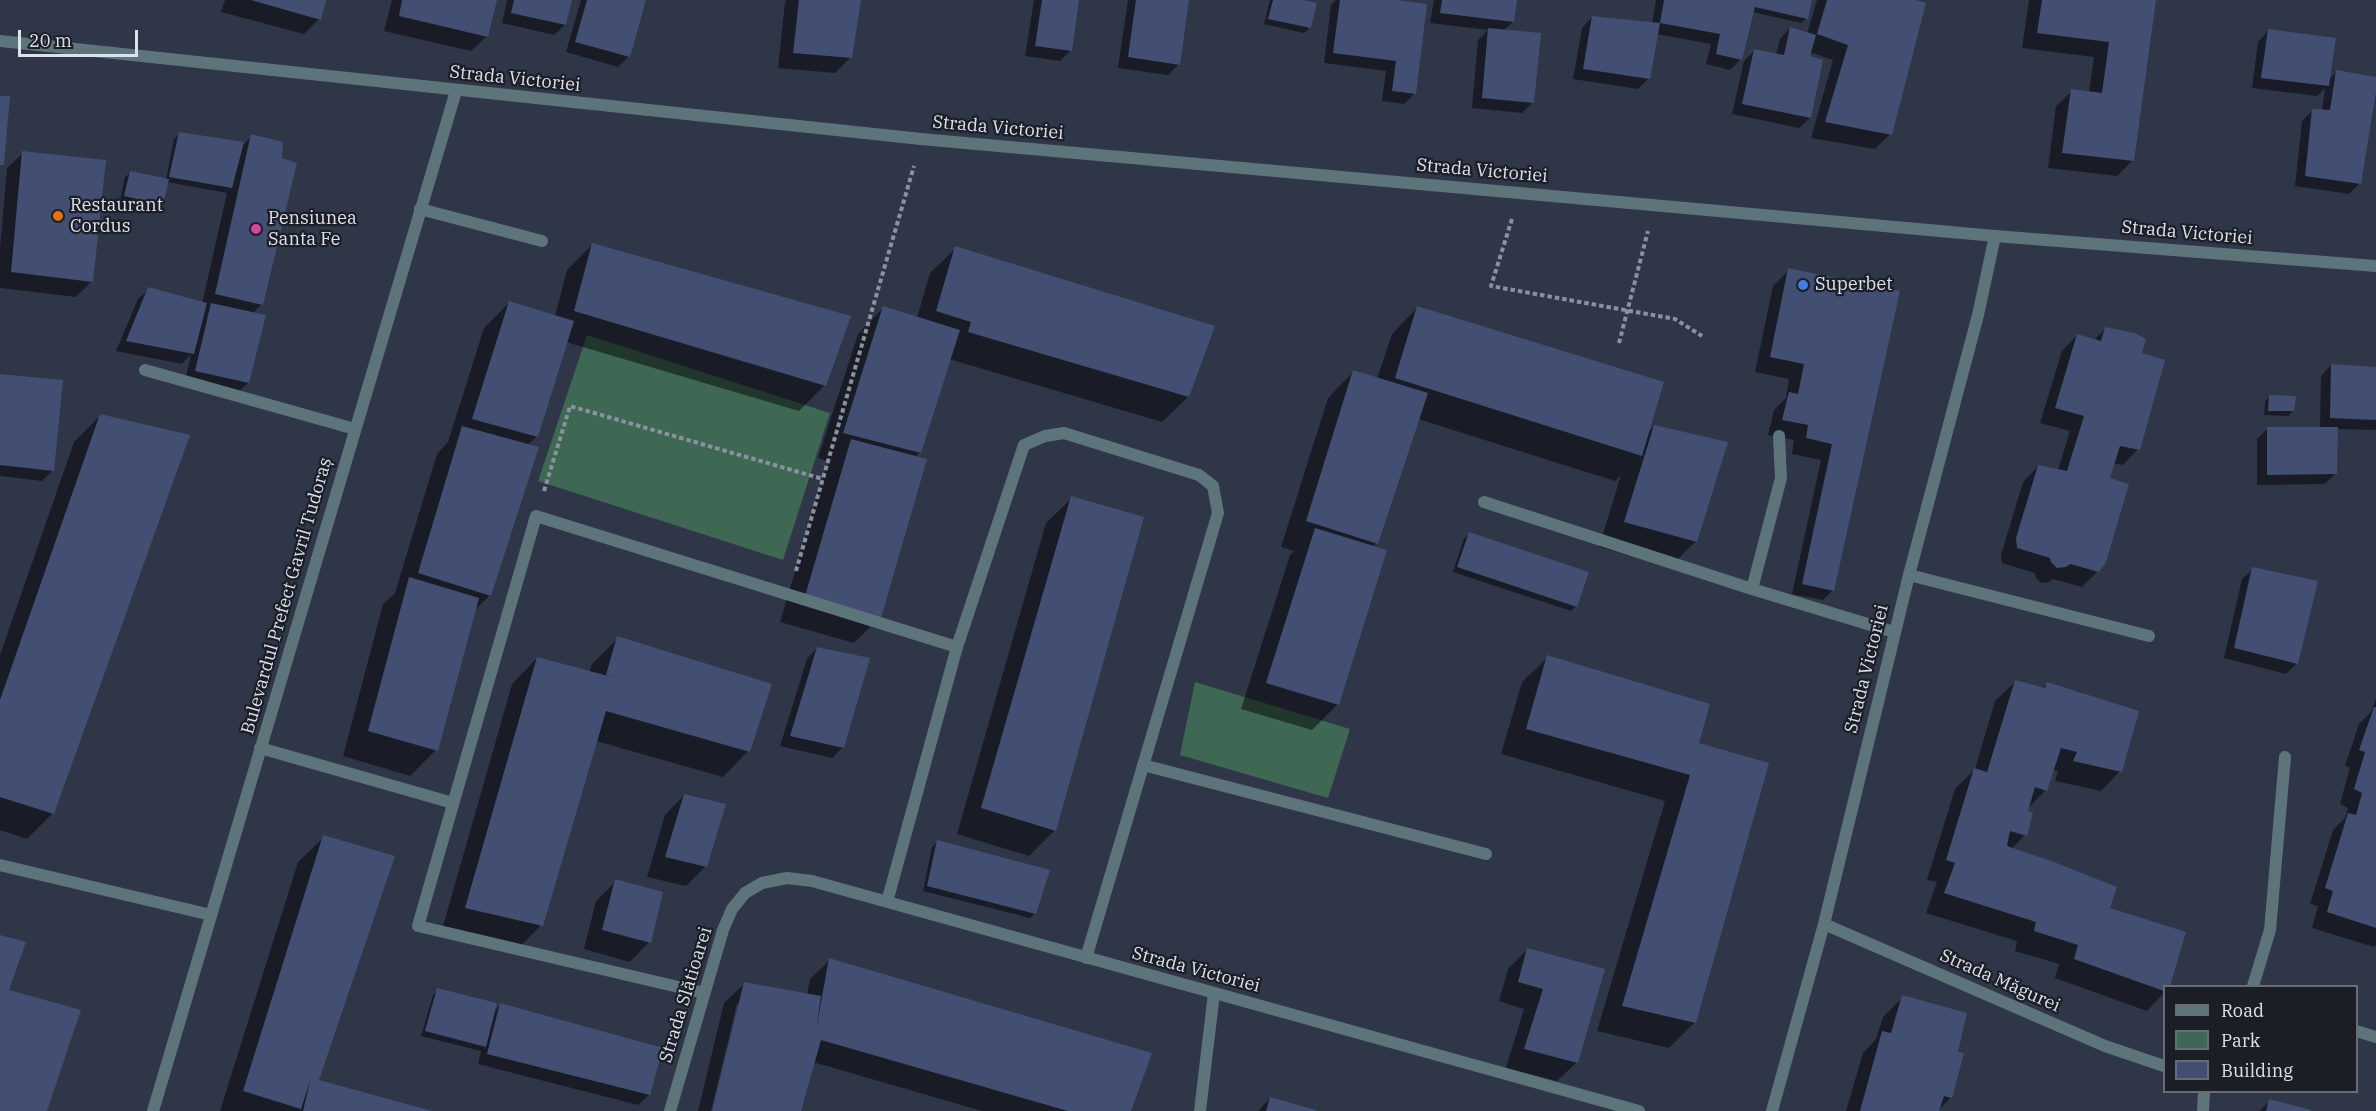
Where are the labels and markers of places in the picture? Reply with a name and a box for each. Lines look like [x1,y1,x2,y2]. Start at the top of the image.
place label: Restaurant Cordus [70,195,163,238]
place label: Pensiunea Santa Fe [268,208,357,250]
marker: Restaurant Cordus [51,209,65,223]
marker: Pensiunea Santa Fe [249,222,263,236]
place label: Superbet [1815,274,1893,296]
marker: Superbet [1796,278,1810,292]

